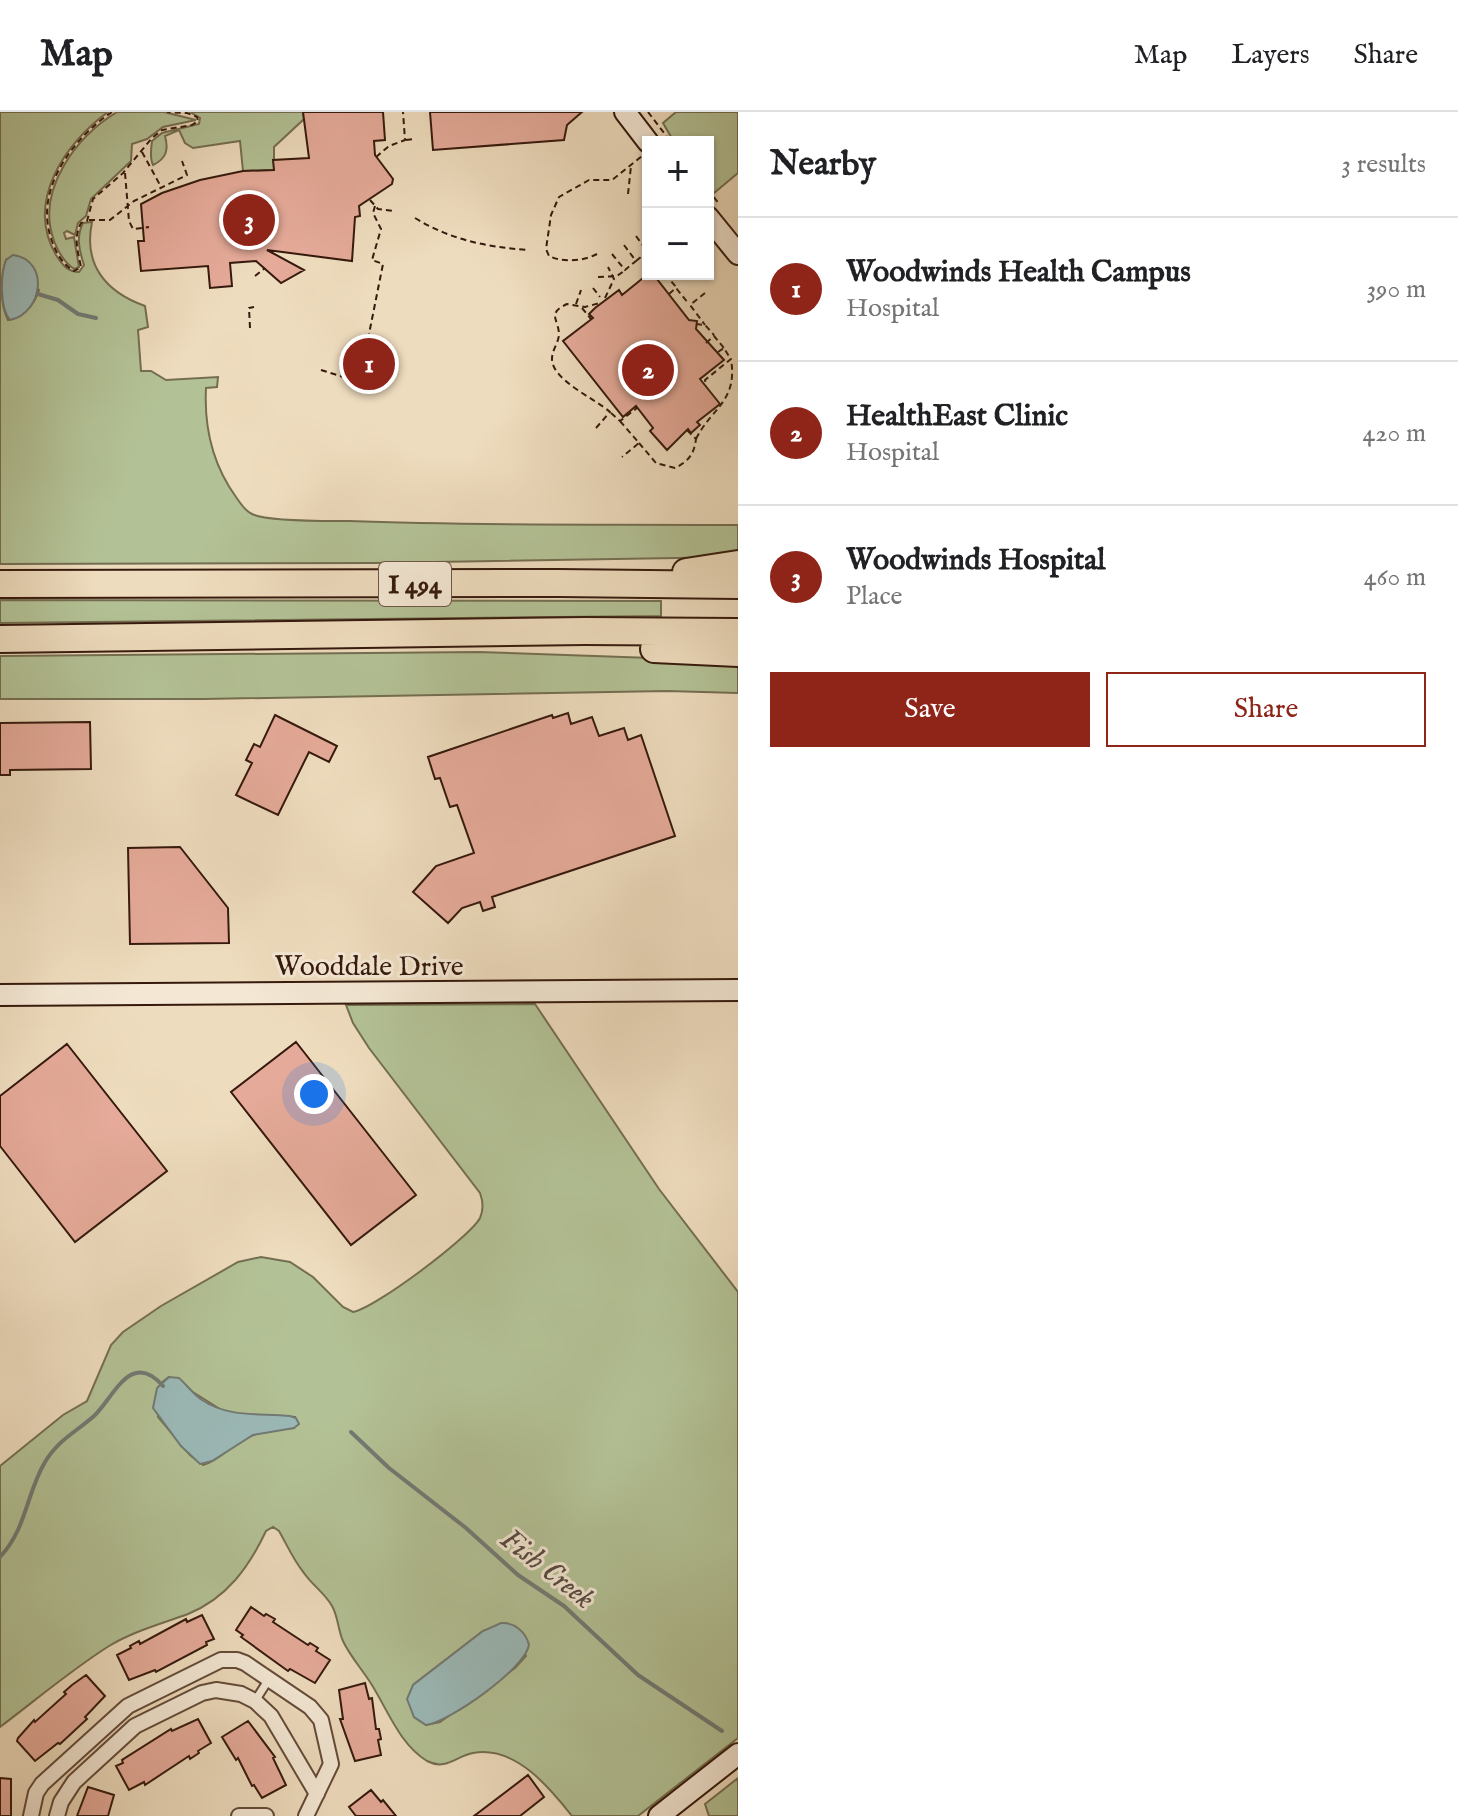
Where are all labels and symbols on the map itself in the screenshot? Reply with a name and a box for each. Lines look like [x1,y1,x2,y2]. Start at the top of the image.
pin: 3 [223,190,275,250]
pin: 1 [343,334,395,394]
pin: 2 [622,340,674,400]
road number: I 494 [379,562,451,606]
street label: Wooddale Drive [274,950,464,985]
your location [294,1074,334,1114]
water label: Fish Creek [492,1521,602,1618]

